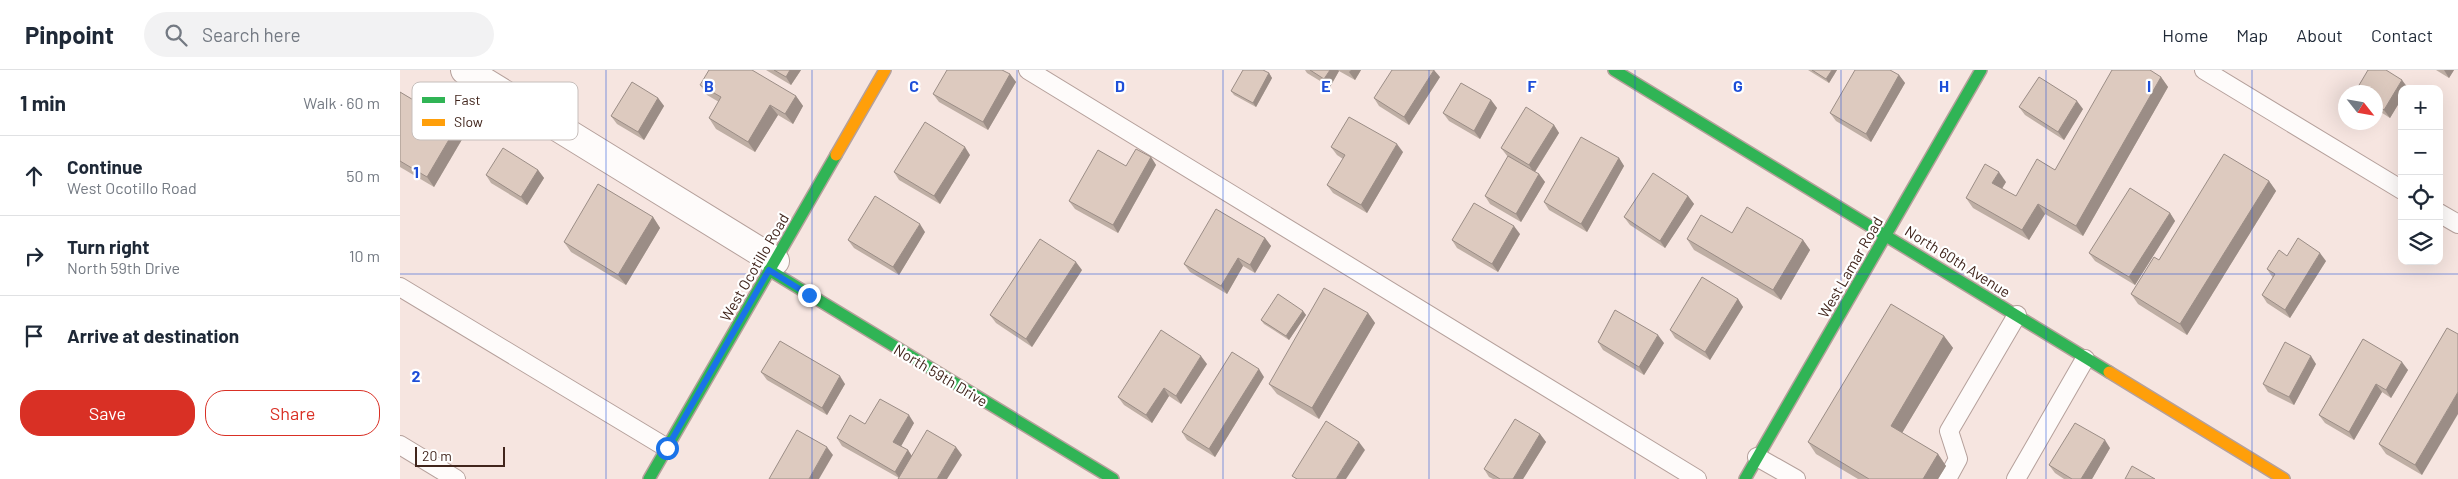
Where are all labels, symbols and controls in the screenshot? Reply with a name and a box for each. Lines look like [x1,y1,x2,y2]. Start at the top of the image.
search box [144,12,494,57]
text: Pinpoint [25,20,114,49]
icon: search [162,21,190,49]
text: Search here [202,23,301,46]
text: Home [2162,24,2208,46]
text: Map [2236,24,2268,46]
text: About [2296,24,2343,46]
text: Contact [2371,24,2433,46]
text: B [704,76,714,95]
text: C [909,76,919,95]
text: D [1115,76,1125,95]
text: E [1321,76,1331,95]
text: F [1528,76,1537,95]
text: G [1733,76,1743,95]
text: H [1939,76,1949,95]
text: I [2147,76,2151,95]
legend [412,82,578,140]
north arrow [2338,85,2383,130]
map controls [2398,85,2443,265]
button: + [2398,85,2443,130]
text: 1 min [20,90,66,115]
text: Fast [454,91,480,108]
text: Walk · 60 m [303,93,380,112]
text: Slow [454,113,483,130]
button: − [2398,130,2443,175]
text: Continue [67,155,143,178]
icon: ahead [20,162,48,190]
text: 1 [413,162,419,181]
text: 50 m [346,166,380,185]
button: locate [2398,175,2443,220]
text: West Ocotillo Road [67,178,197,197]
street label: West Ocotillo Road [716,210,792,324]
street label: West Lamar Road [1814,213,1886,321]
button: layers [2398,220,2443,265]
street label: North 60th Avenue [1902,221,2014,301]
text: Turn right [67,235,149,258]
icon: right [20,242,48,270]
text: 10 m [349,246,380,265]
text: North 59th Drive [67,258,180,277]
route end [798,284,821,307]
icon: arrive [20,322,48,350]
text: Arrive at destination [67,324,239,347]
street label: North 59th Drive [891,340,991,410]
text: 2 [412,366,421,385]
button: Save [20,390,195,436]
button: Share [205,390,380,436]
route start [656,437,679,460]
scale bar [415,444,505,467]
text: 20 m [422,447,452,464]

